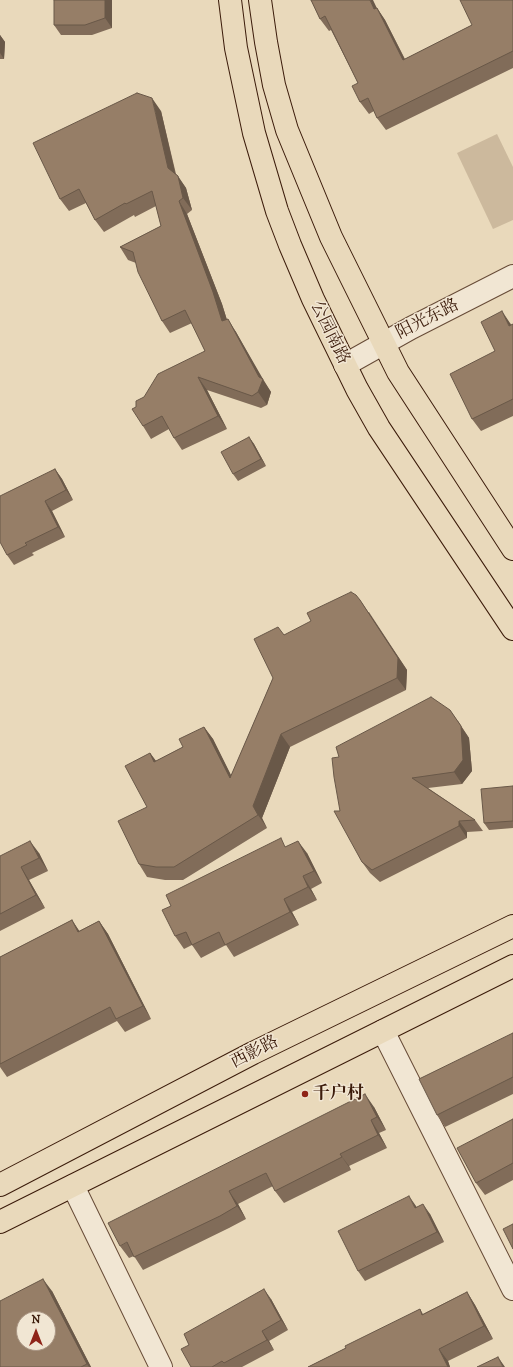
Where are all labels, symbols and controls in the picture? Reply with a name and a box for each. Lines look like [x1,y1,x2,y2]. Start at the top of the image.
street label: 阳光东路 [393,295,463,345]
street label: 公园南路 [305,298,353,368]
street label: 西影路 [228,1032,282,1074]
place label: 千户村 [313,1084,364,1104]
marker: 千户村 [300,1089,310,1099]
north arrow [16,1311,56,1351]
text: N [31,1313,41,1327]

